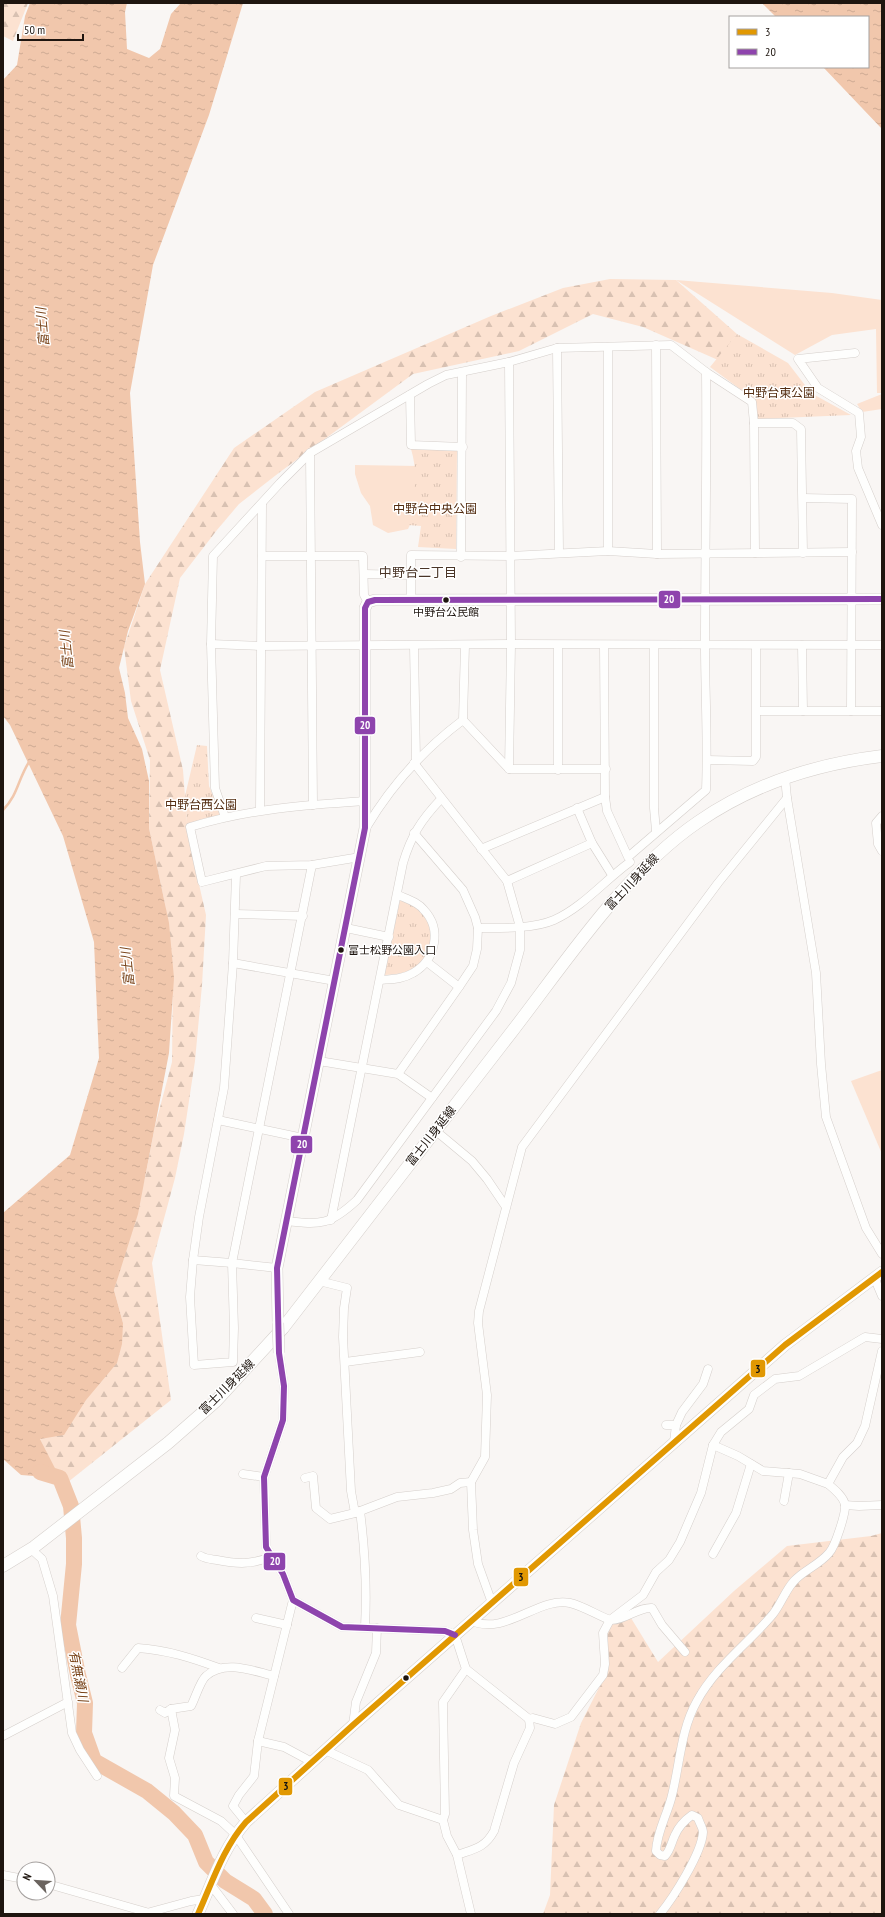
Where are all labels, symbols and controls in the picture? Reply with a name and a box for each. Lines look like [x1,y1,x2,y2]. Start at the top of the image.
scale bar [18,16,83,42]
legend [729,16,869,68]
text: 50 m [24,22,45,37]
text: 3 [765,24,770,39]
text: 20 [765,44,776,59]
water label: 富士川 [32,305,53,347]
park label: 中野台東公園 [743,385,815,400]
park label: 中野台中央公園 [393,501,477,516]
district label: 中野台二丁目 [379,564,457,581]
line badge: 20 [658,590,681,609]
text: 20 [664,592,674,606]
marker: 中野台公民館 [441,595,451,605]
place label: 中野台公民館 [413,605,479,619]
water label: 富士川 [56,628,77,670]
line badge: 20 [354,716,376,735]
text: 20 [360,718,370,732]
park label: 中野台西公園 [165,797,237,812]
street label: 富士川身延線 [602,850,662,913]
place label: 富士松野公園入口 [348,943,436,957]
water label: 富士川 [117,945,138,987]
marker: 富士松野公園入口 [336,945,346,955]
street label: 富士川身延線 [403,1103,459,1169]
line badge: 20 [290,1135,313,1154]
text: 20 [297,1137,307,1151]
street label: 富士川身延線 [196,1356,257,1417]
line badge: 3 [750,1359,766,1378]
text: 3 [755,1362,761,1376]
line badge: 20 [263,1552,286,1571]
text: 20 [270,1554,280,1568]
line badge: 3 [513,1567,529,1587]
text: 3 [518,1570,524,1584]
water label: 有無瀬川 [65,1649,92,1705]
unlabelled marker [401,1673,411,1683]
line badge: 3 [278,1777,293,1796]
text: 3 [283,1779,289,1793]
north arrow [16,1861,56,1901]
text: N [19,1871,35,1882]

